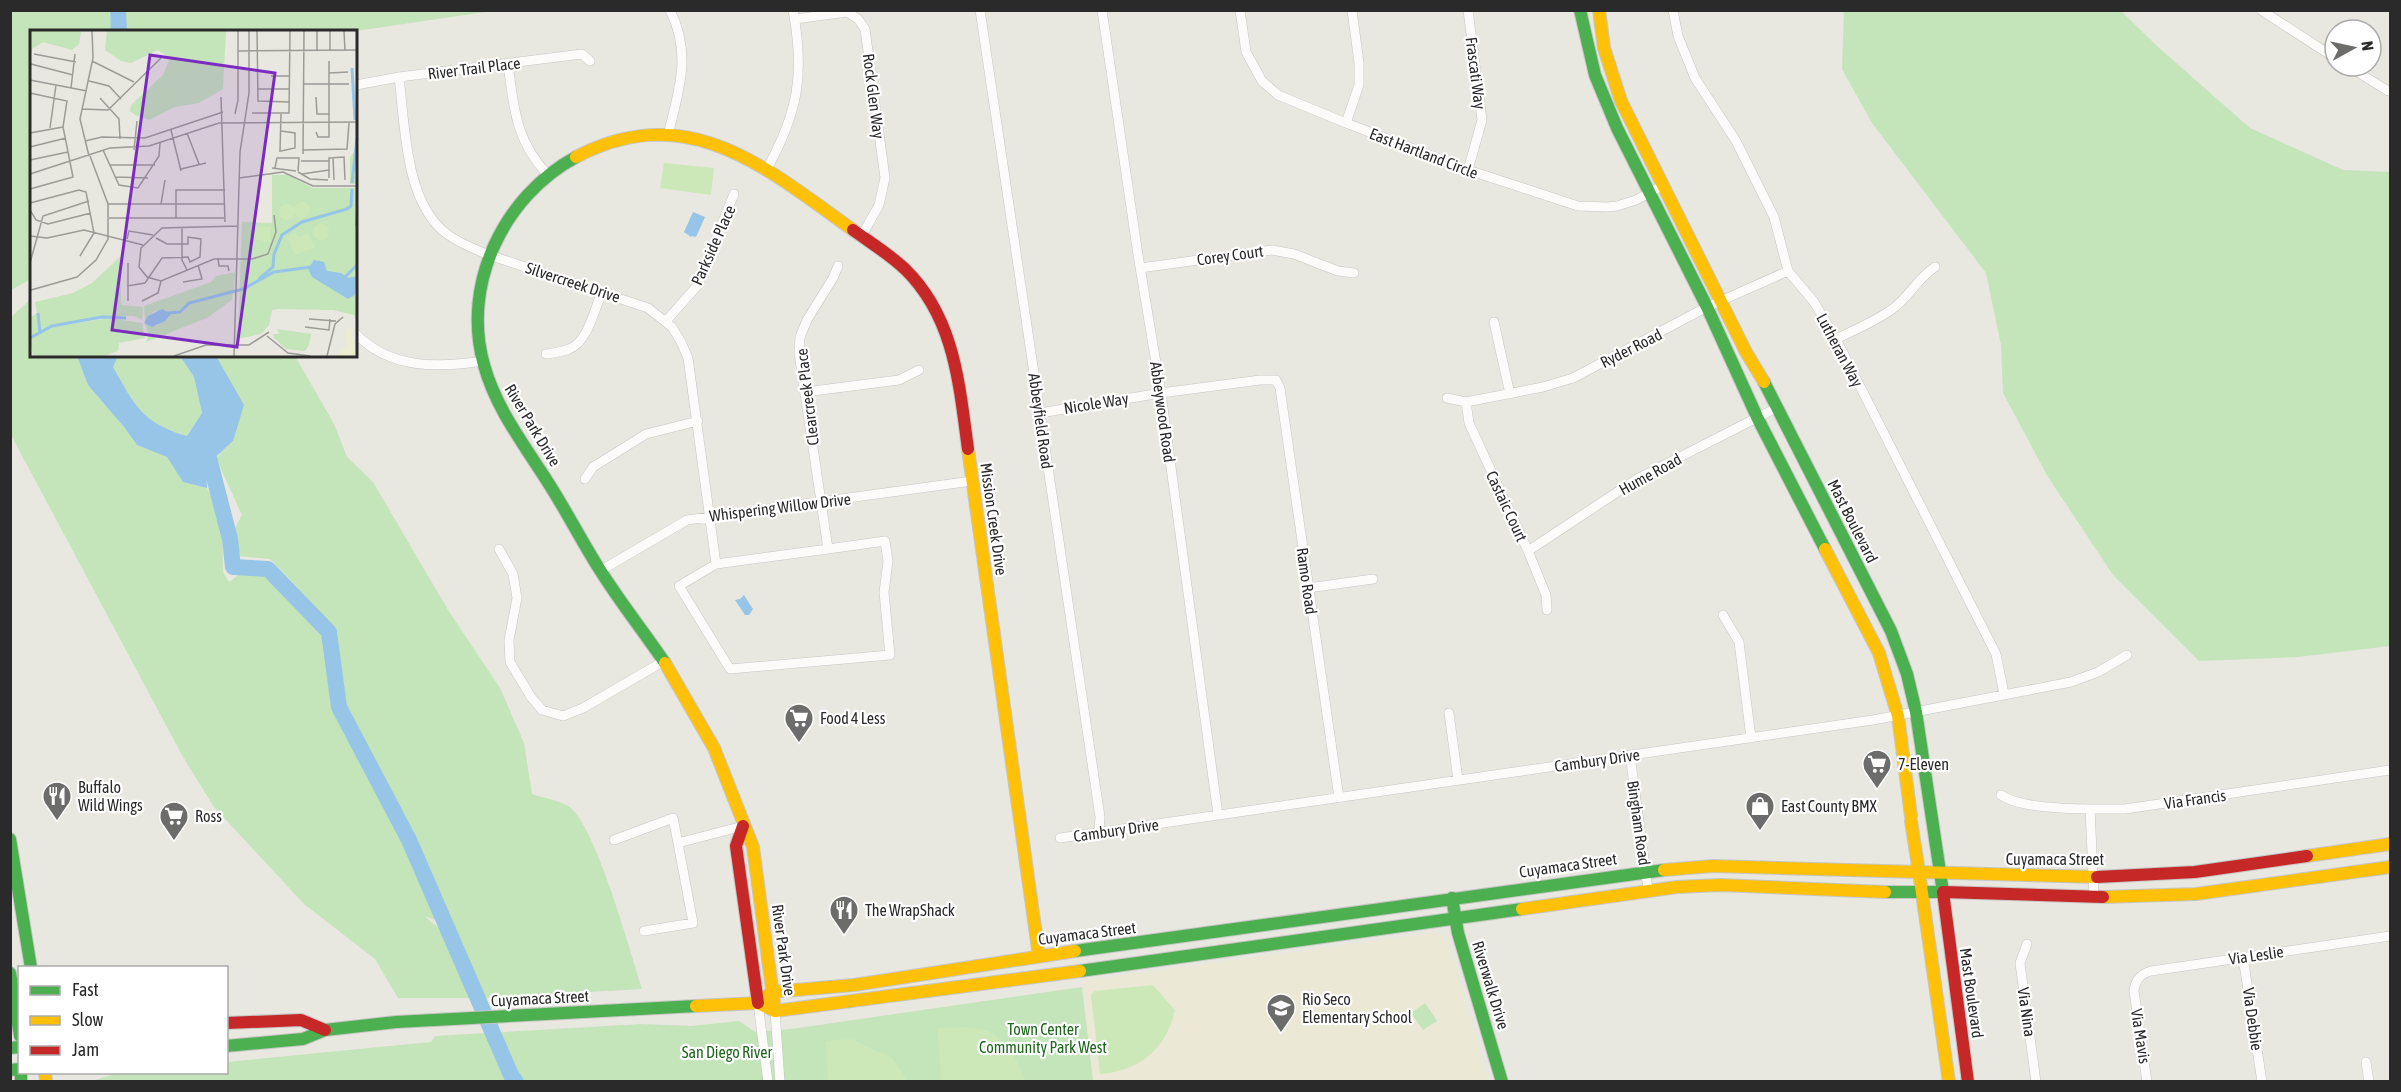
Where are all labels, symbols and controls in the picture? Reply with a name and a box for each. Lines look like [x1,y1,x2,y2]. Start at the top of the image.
north arrow [2323,18,2383,78]
inset map [30,30,357,357]
street label: Frascati Way [1462,36,1489,111]
text: N [2358,40,2377,52]
street label: Rock Glen Way [859,52,888,140]
street label: River Trail Place [427,53,521,83]
street label: East Hartland Circle [1367,124,1481,182]
street label: Parkside Place [687,202,739,288]
street label: Corey Court [1196,241,1265,270]
street label: Silvercreek Drive [523,258,623,306]
street label: Lutheran Way [1812,310,1867,391]
street label: Ryder Road [1597,325,1665,372]
street label: Clearcreek Place [792,347,822,447]
street label: Abbeywood Road [1146,361,1179,464]
street label: Abbeyfield Road [1024,372,1057,470]
street label: River Park Drive [502,381,564,469]
street label: Nicole Way [1062,389,1130,418]
street label: Hume Road [1616,450,1684,498]
street label: Mission Creek Drive [977,462,1011,576]
street label: Castaic Court [1483,468,1531,544]
street label: Mast Boulevard [1824,476,1882,566]
street label: Whispering Willow Drive [708,489,852,526]
street label: Ramo Road [1293,546,1321,616]
supermarket icon: Food 4 Less [783,702,815,744]
place label: Food 4 Less [820,709,886,727]
street label: Cambury Drive [1553,745,1641,776]
supermarket icon: 7-Eleven [1861,748,1893,790]
place label: 7-Eleven [1898,755,1949,773]
place label: Buffalo Wild Wings [78,778,143,815]
street label: Bingham Road [1623,779,1654,867]
restaurant icon: Buffalo Wild Wings [41,780,73,822]
street label: Via Francis [2163,786,2227,812]
shop icon: East County BMX [1744,790,1776,832]
place label: East County BMX [1781,797,1878,816]
supermarket icon: Ross [158,800,190,842]
place label: Ross [195,807,222,825]
street label: Cambury Drive [1072,815,1160,846]
street label: Cuyamaca Street [1518,849,1619,882]
street label: Cuyamaca Street [2006,850,2105,869]
restaurant icon: The WrapShack [828,894,860,936]
place label: The WrapShack [865,901,955,920]
street label: River Park Drive [769,903,799,997]
street label: Cuyamaca Street [1037,918,1137,949]
street label: Riverwalk Drive [1469,939,1513,1031]
street label: Via Leslie [2227,942,2285,968]
street label: Mast Boulevard [1957,947,1987,1039]
legend [18,966,228,1074]
text: Fast [72,979,99,1000]
street label: Cuyamaca Street [490,986,590,1011]
street label: Via Nina [2015,986,2039,1038]
street label: Via Debbie [2240,986,2266,1052]
place label: Rio Seco Elementary School [1302,990,1413,1027]
school or university icon: Rio Seco Elementary School [1265,992,1297,1034]
street label: Via Mavis [2128,1007,2154,1065]
text: Slow [72,1009,103,1030]
park label: Town Center Community Park West [979,1020,1107,1057]
text: Jam [72,1039,99,1060]
park label: San Diego River [682,1043,772,1062]

